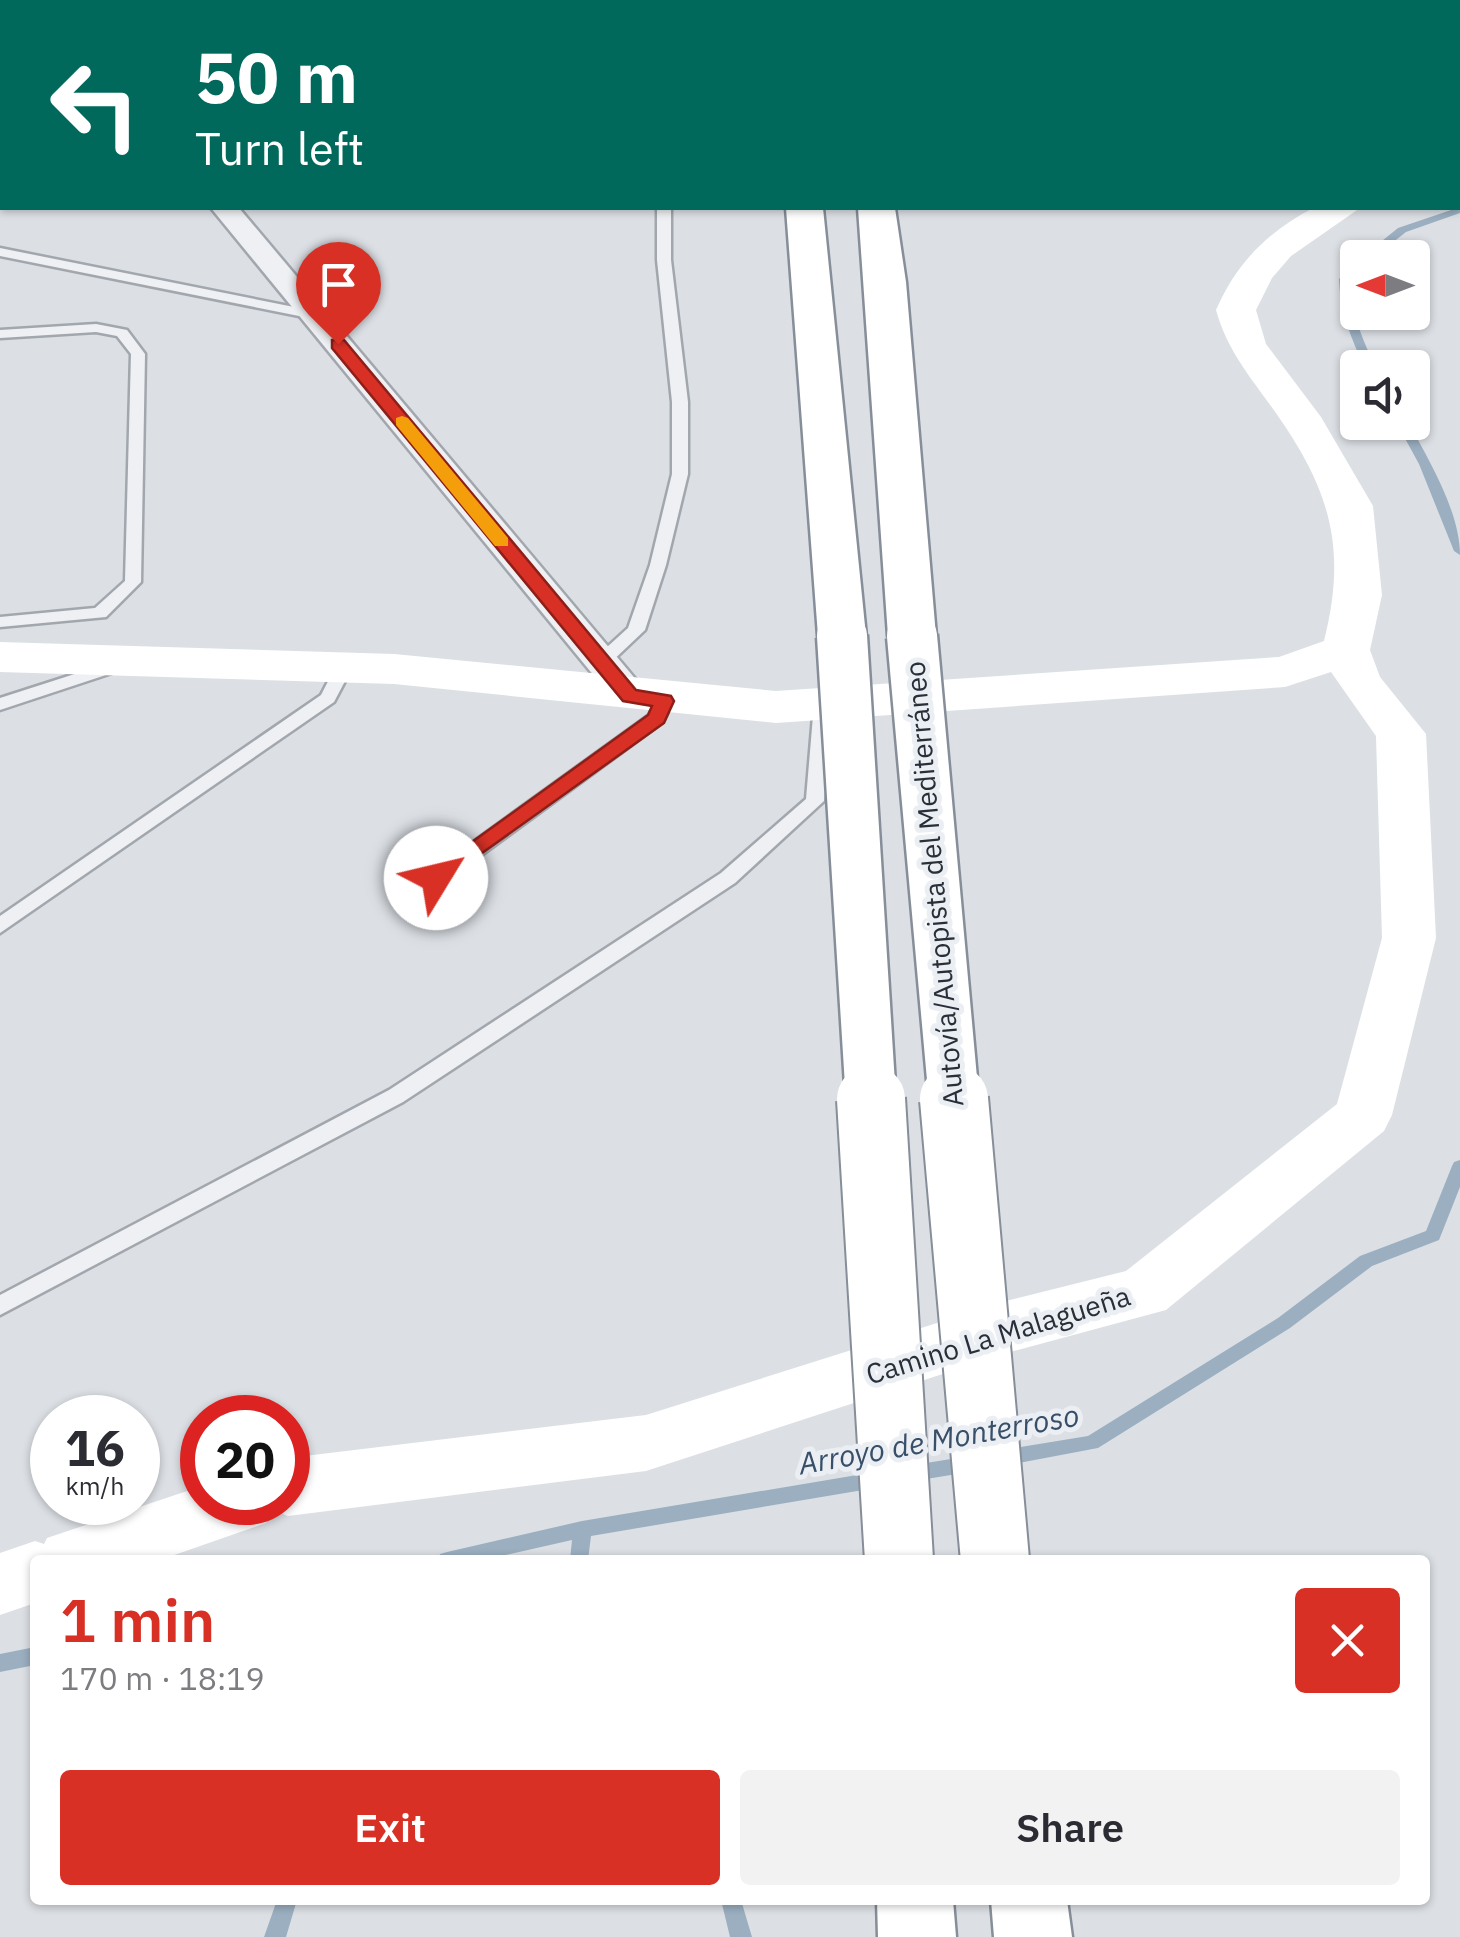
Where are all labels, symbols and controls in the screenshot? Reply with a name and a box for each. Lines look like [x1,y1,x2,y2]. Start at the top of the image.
text: 50 m [195,31,358,122]
icon: left [30,40,160,170]
text: Turn left [195,119,364,177]
north arrow [1340,240,1430,330]
map controls [1340,240,1430,440]
pin [296,242,381,345]
icon: arrive [311,257,366,312]
button: sound [1340,350,1430,440]
street label: Autovía/Autopista del Mediterráneo [896,660,971,1108]
position arrow [384,826,488,930]
street label: Camino La Malagueña [861,1277,1135,1392]
speed limit sign: 20 [180,1395,310,1525]
water label: Arroyo de Monterroso [794,1395,1082,1483]
text: 16 [65,1415,125,1480]
text: km/h [66,1469,124,1502]
text: 1 min [60,1580,215,1659]
button: close [1295,1588,1400,1693]
text: 170 m · 18:19 [60,1657,265,1699]
button: Exit [60,1770,720,1885]
button: Share [740,1770,1400,1885]

